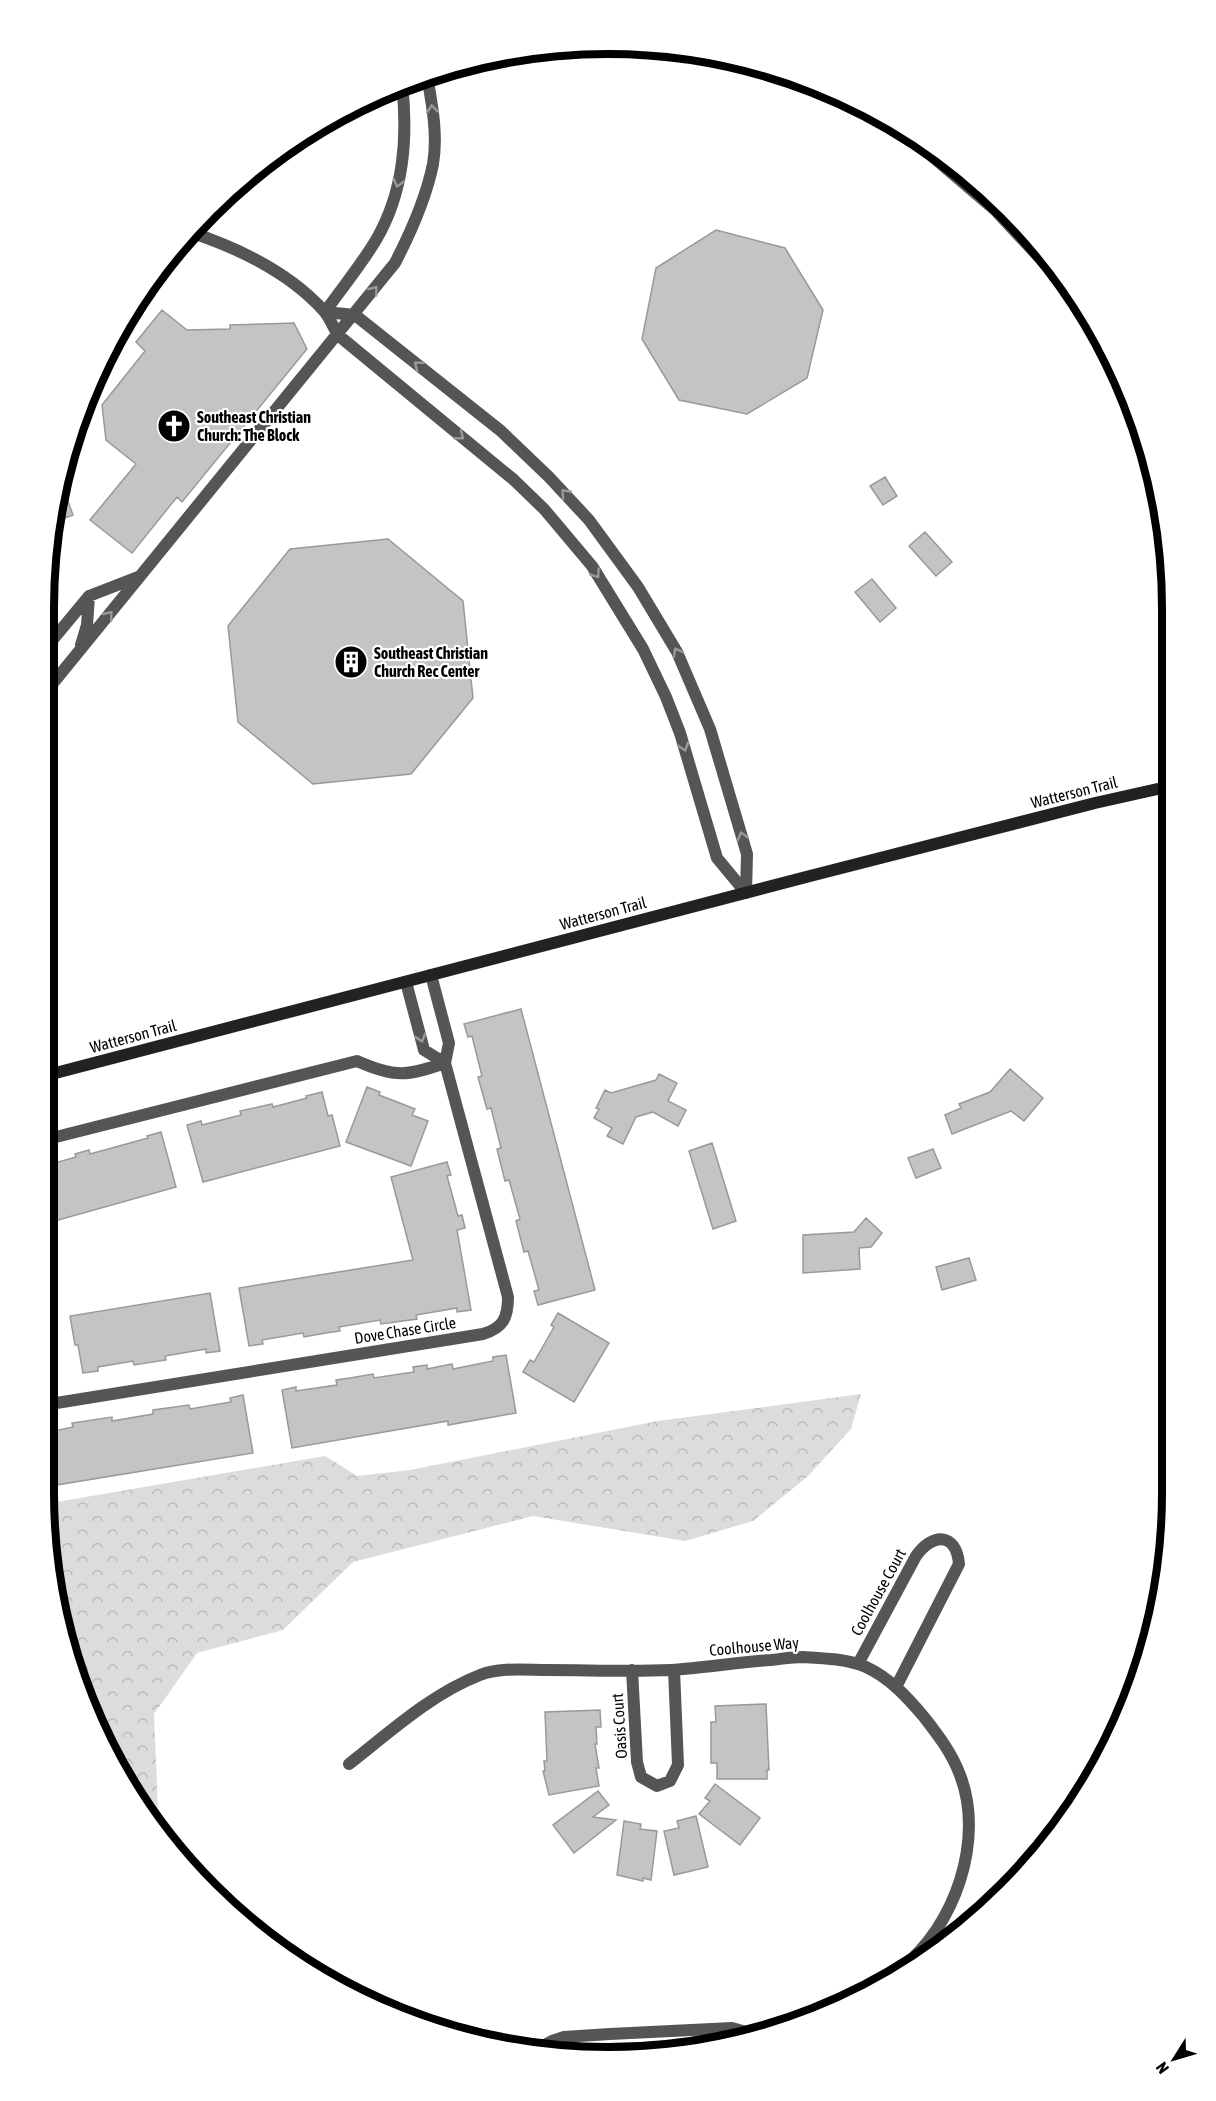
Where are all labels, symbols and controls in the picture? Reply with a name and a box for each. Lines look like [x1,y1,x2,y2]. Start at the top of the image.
one-way arrow [426,105,439,114]
one-way arrow [393,178,406,188]
one-way arrow [367,285,378,296]
one-way arrow [414,362,425,373]
church icon: Southeast Christian Church: The Block [156,408,192,444]
place label: Southeast Christian Church: The Block [197,408,311,444]
one-way arrow [453,428,464,439]
one-way arrow [561,490,572,500]
one-way arrow [589,567,600,578]
one-way arrow [102,611,113,622]
building icon: Southeast Christian Church Rec Center [333,644,369,680]
place label: Southeast Christian Church Rec Center [374,644,488,680]
one-way arrow [673,648,684,658]
one-way arrow [677,741,690,752]
street label: Watterson Trail [1029,772,1120,811]
one-way arrow [736,831,749,841]
street label: Watterson Trail [558,893,649,933]
street label: Watterson Trail [88,1016,179,1056]
one-way arrow [414,1032,426,1043]
street label: Dove Chase Circle [353,1313,457,1347]
street label: Coolhouse Court [847,1545,909,1638]
street label: Coolhouse Way [709,1633,800,1660]
street label: Oasis Court [608,1692,630,1759]
north arrow [1144,2029,1204,2089]
text: N [1152,2059,1172,2077]

